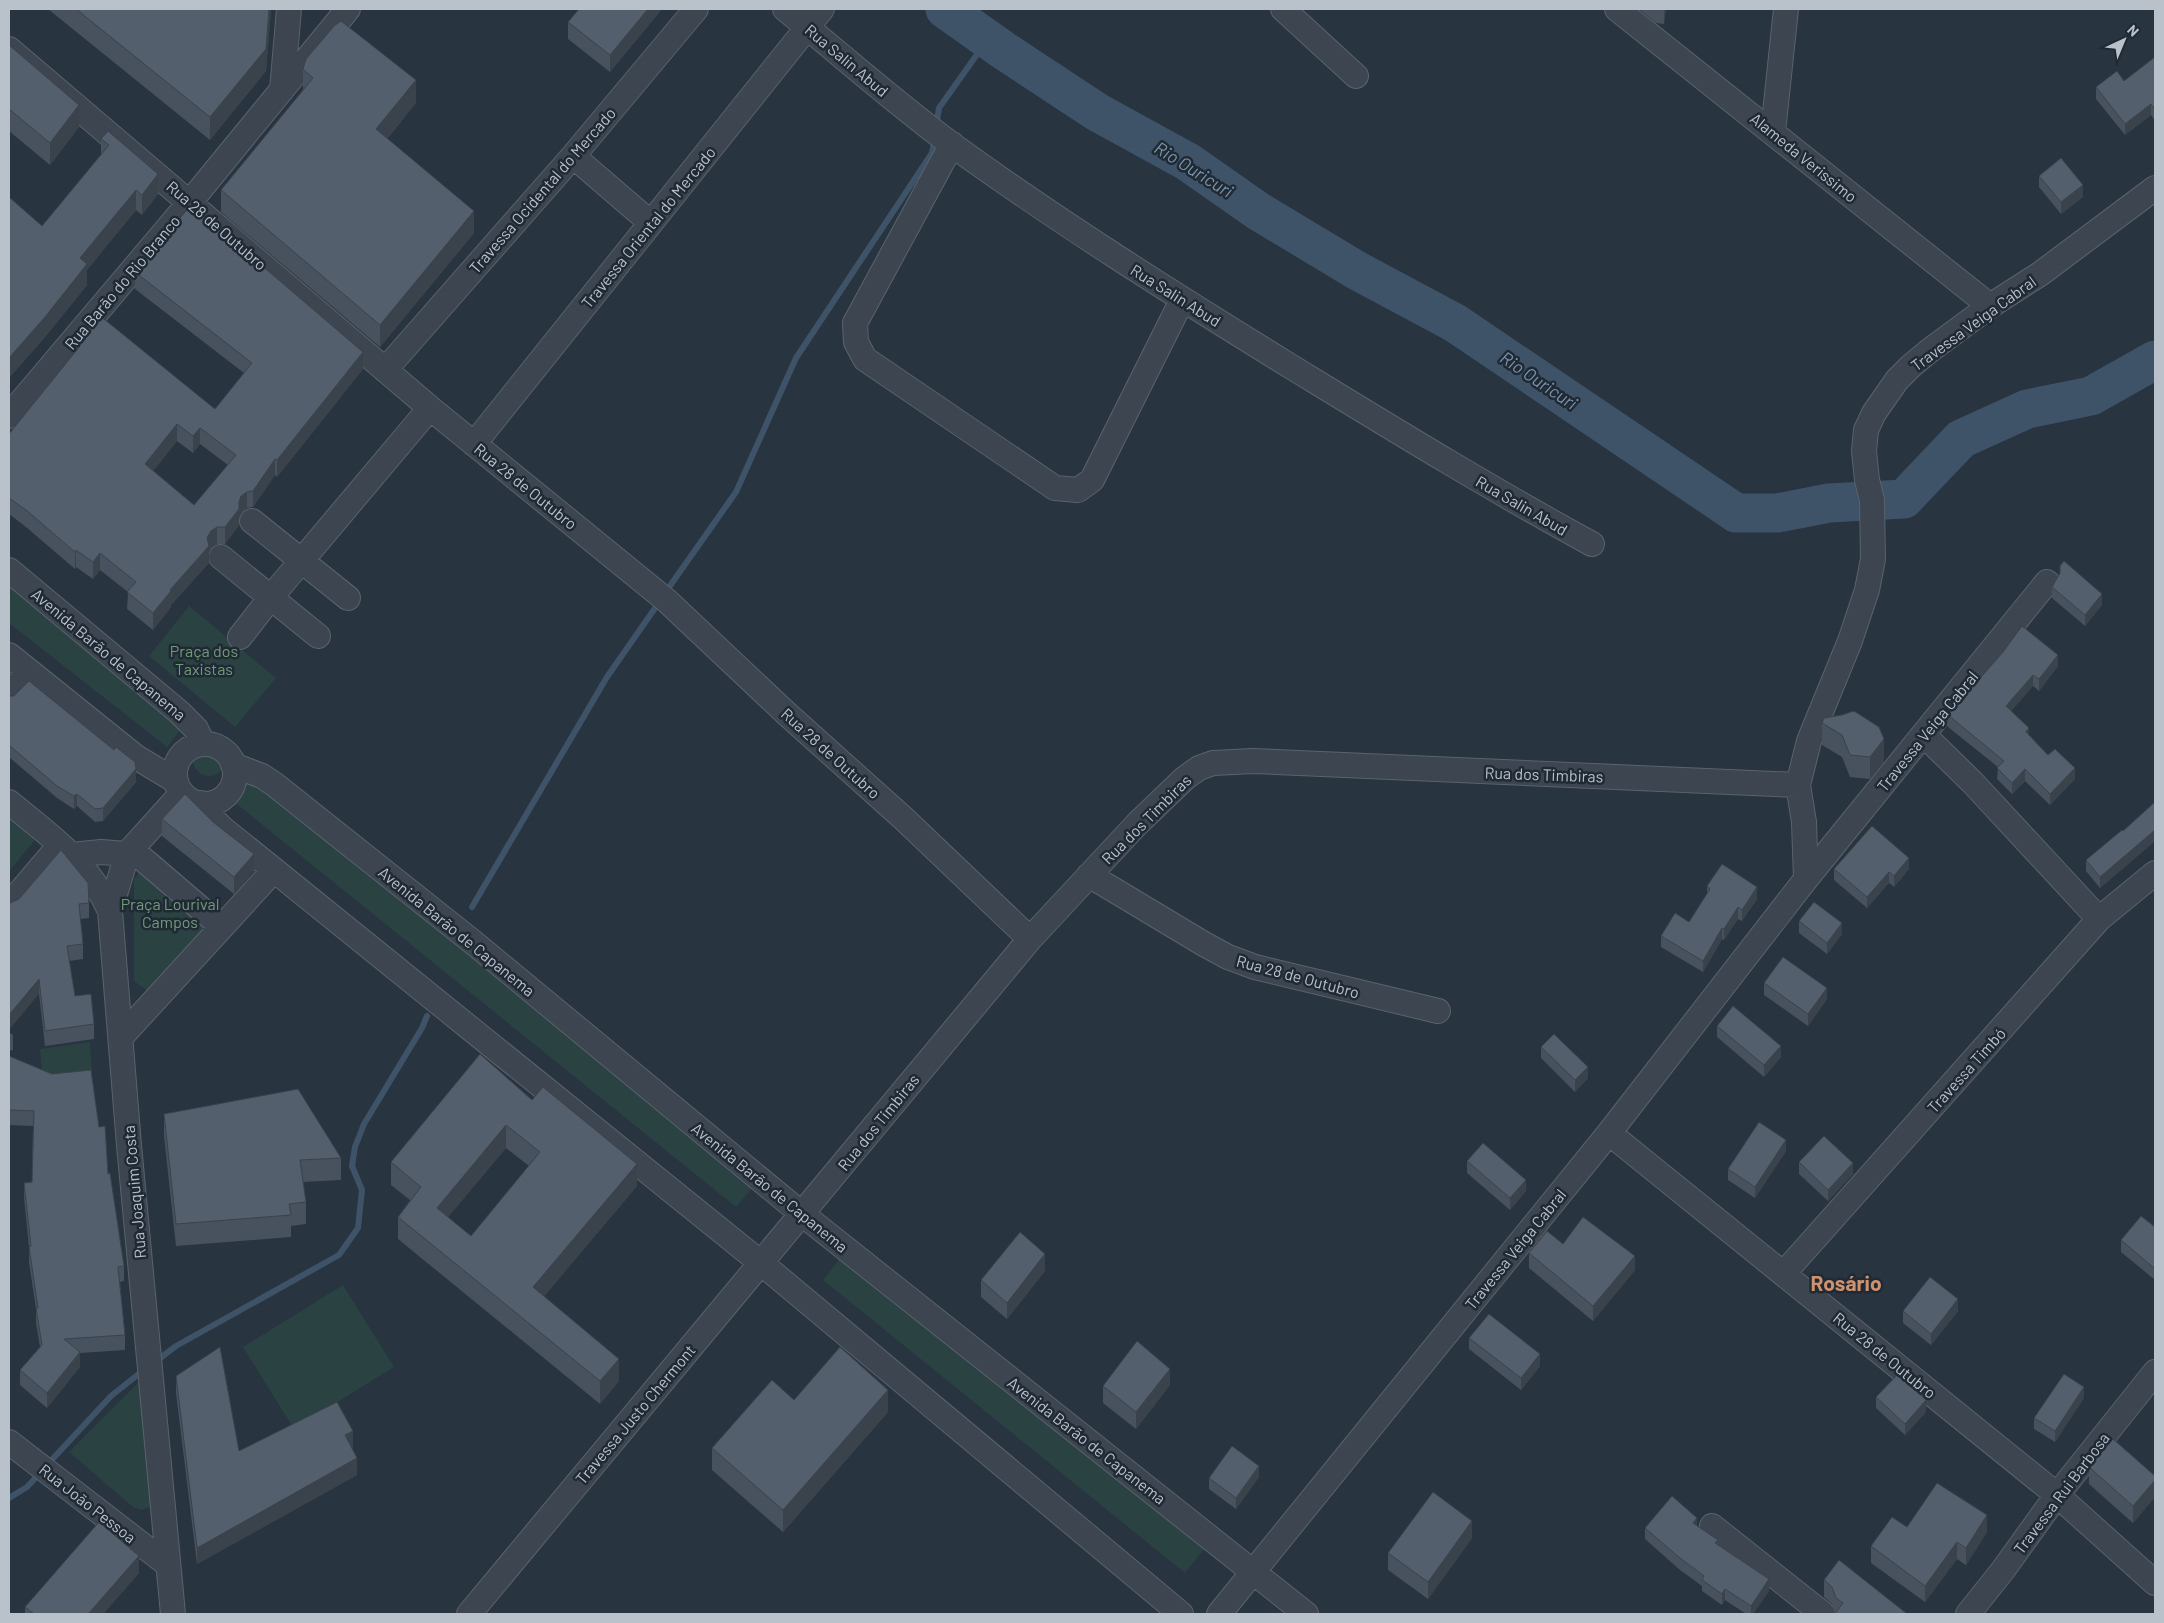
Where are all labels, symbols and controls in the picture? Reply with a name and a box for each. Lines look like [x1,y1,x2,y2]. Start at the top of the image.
north arrow [2099,15,2149,65]
street label: Rua Salin Abud [802,20,892,100]
text: N [2124,21,2143,40]
street label: Travessa Ocidental do Mercado [465,103,619,277]
street label: Alameda Verissimo [1747,108,1861,206]
water label: Rio Ouricuri [1151,136,1238,202]
street label: Travessa Oriental do Mercado [577,142,719,312]
street label: Rua 28 de Outubro [163,176,271,274]
street label: Rua Barão do Rio Branco [60,211,184,353]
street label: Rua Salin Abud [1127,260,1225,330]
street label: Travessa Veiga Cabral [1907,271,2039,375]
water label: Rio Ouricuri [1496,346,1582,414]
street label: Rua 28 de Outubro [471,439,581,533]
street label: Rua Salin Abud [1473,471,1571,539]
street label: Avenida Barão de Capanema [28,584,190,724]
park label: Praça dos Taxistas [170,641,238,678]
street label: Travessa Veiga Cabral [1873,667,1981,795]
street label: Rua 28 de Outubro [778,704,884,802]
street label: Rua dos Timbiras [1484,762,1604,786]
street label: Rua dos Timbiras [1097,770,1195,868]
street label: Avenida Barão de Capanema [375,862,539,1000]
park label: Praça Lourival Campos [121,894,219,931]
street label: Rua 28 de Outubro [1234,950,1362,1002]
street label: Travessa Timbó [1923,1024,2009,1116]
street label: Rua dos Timbiras [833,1070,923,1174]
street label: Avenida Barão de Capanema [688,1118,852,1256]
street label: Rua Joaquim Costa [119,1124,149,1260]
street label: Travessa Veiga Cabral [1461,1185,1569,1313]
district label: Rosário [1810,1270,1882,1295]
street label: Rua 28 de Outubro [1830,1308,1940,1402]
street label: Travessa Justo Chermont [571,1340,699,1488]
street label: Avenida Barão de Capanema [1004,1372,1170,1508]
street label: Travessa Rui Barbosa [2009,1429,2113,1557]
street label: Rua João Pessoa [36,1459,140,1547]

